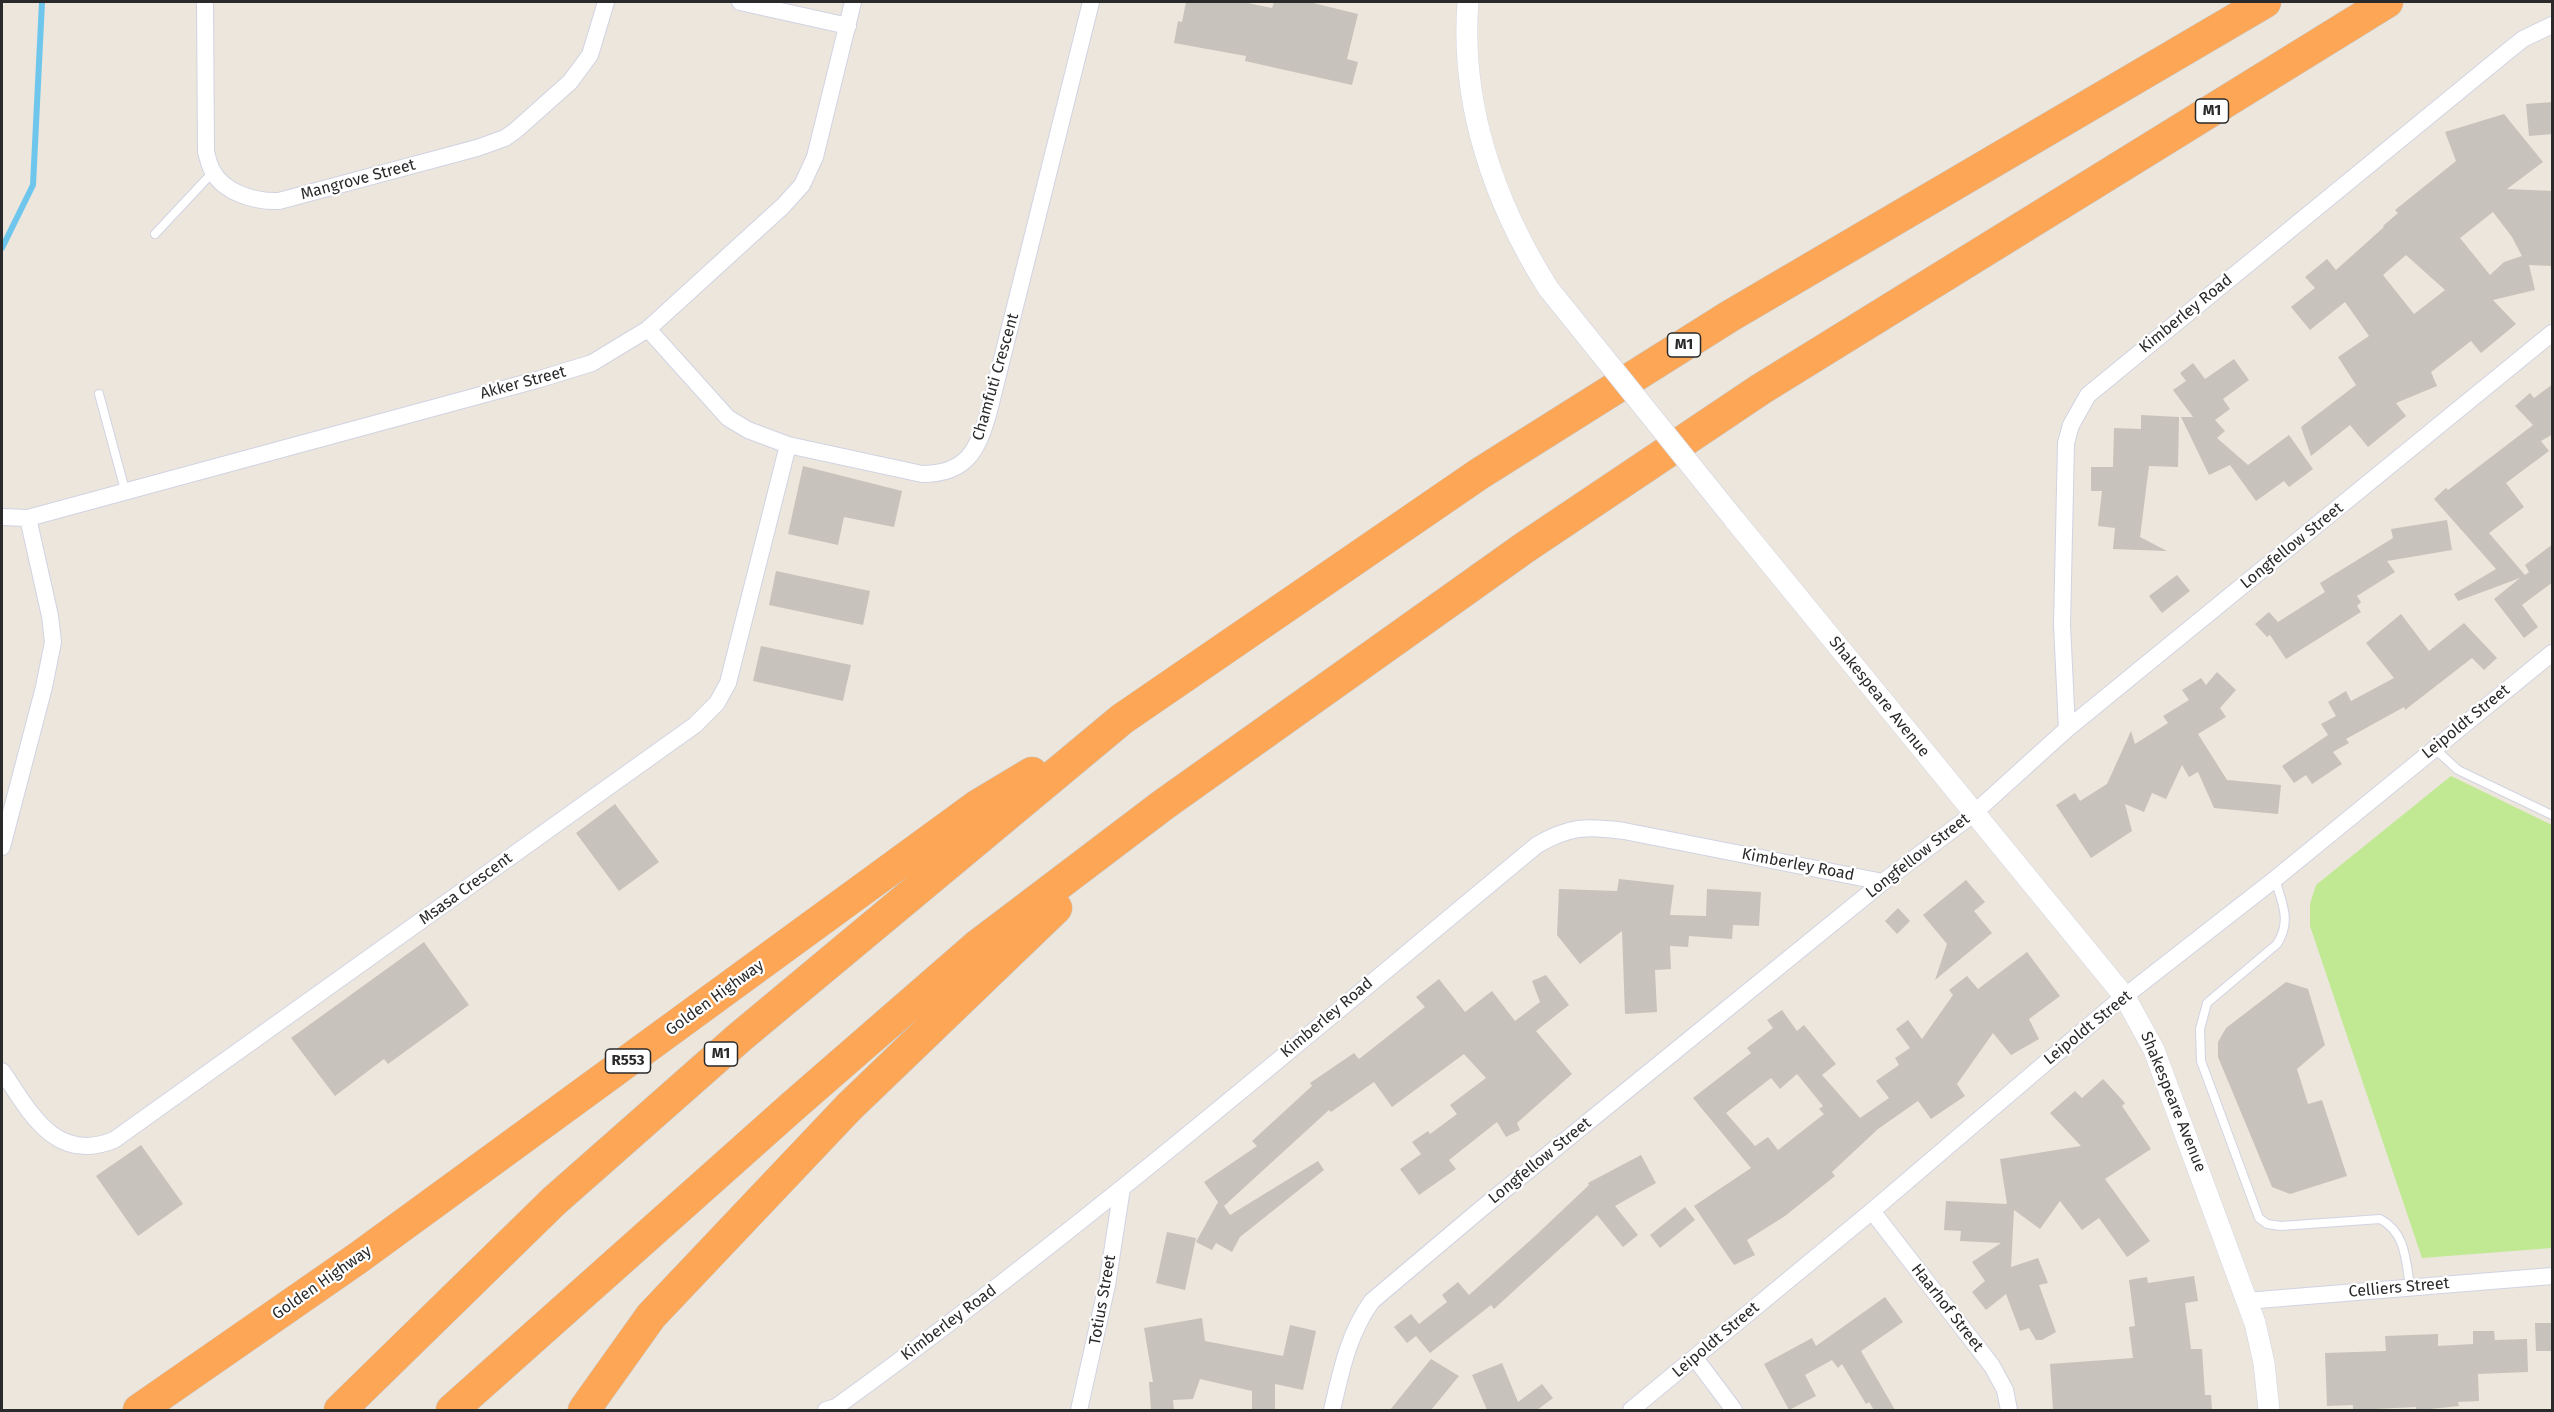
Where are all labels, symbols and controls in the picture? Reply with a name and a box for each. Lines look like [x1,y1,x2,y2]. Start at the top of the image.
road number: M1 [2196,99,2228,123]
street label: Mangrove Street [299,155,417,205]
street label: Kimberley Road [2136,271,2236,357]
street label: Chamfuti Crescent [969,311,1023,443]
road number: M1 [1668,333,1700,357]
street label: Akker Street [478,362,568,404]
street label: Longfellow Street [2237,499,2347,593]
street label: Shakespeare Avenue [1824,633,1934,761]
street label: Leipoldt Street [2418,681,2514,763]
street label: Longfellow Street [1862,810,1974,902]
street label: Kimberley Road [1740,845,1856,885]
street label: Msasa Crescent [416,849,516,929]
street label: Golden Highway [662,956,768,1040]
street label: Kimberley Road [1277,974,1377,1062]
street label: Leipoldt Street [2040,987,2136,1069]
street label: Shakespeare Avenue [2136,1029,2210,1175]
road number: M1 [704,1042,738,1066]
road number: R553 [606,1049,650,1073]
street label: Longfellow Street [1485,1114,1595,1208]
street label: Golden Highway [269,1242,375,1324]
street label: Totius Street [1086,1253,1120,1347]
street label: Haarhof Street [1907,1260,1987,1356]
street label: Celliers Street [2348,1274,2450,1302]
street label: Kimberley Road [898,1281,1000,1365]
street label: Leipoldt Street [1669,1298,1763,1382]

